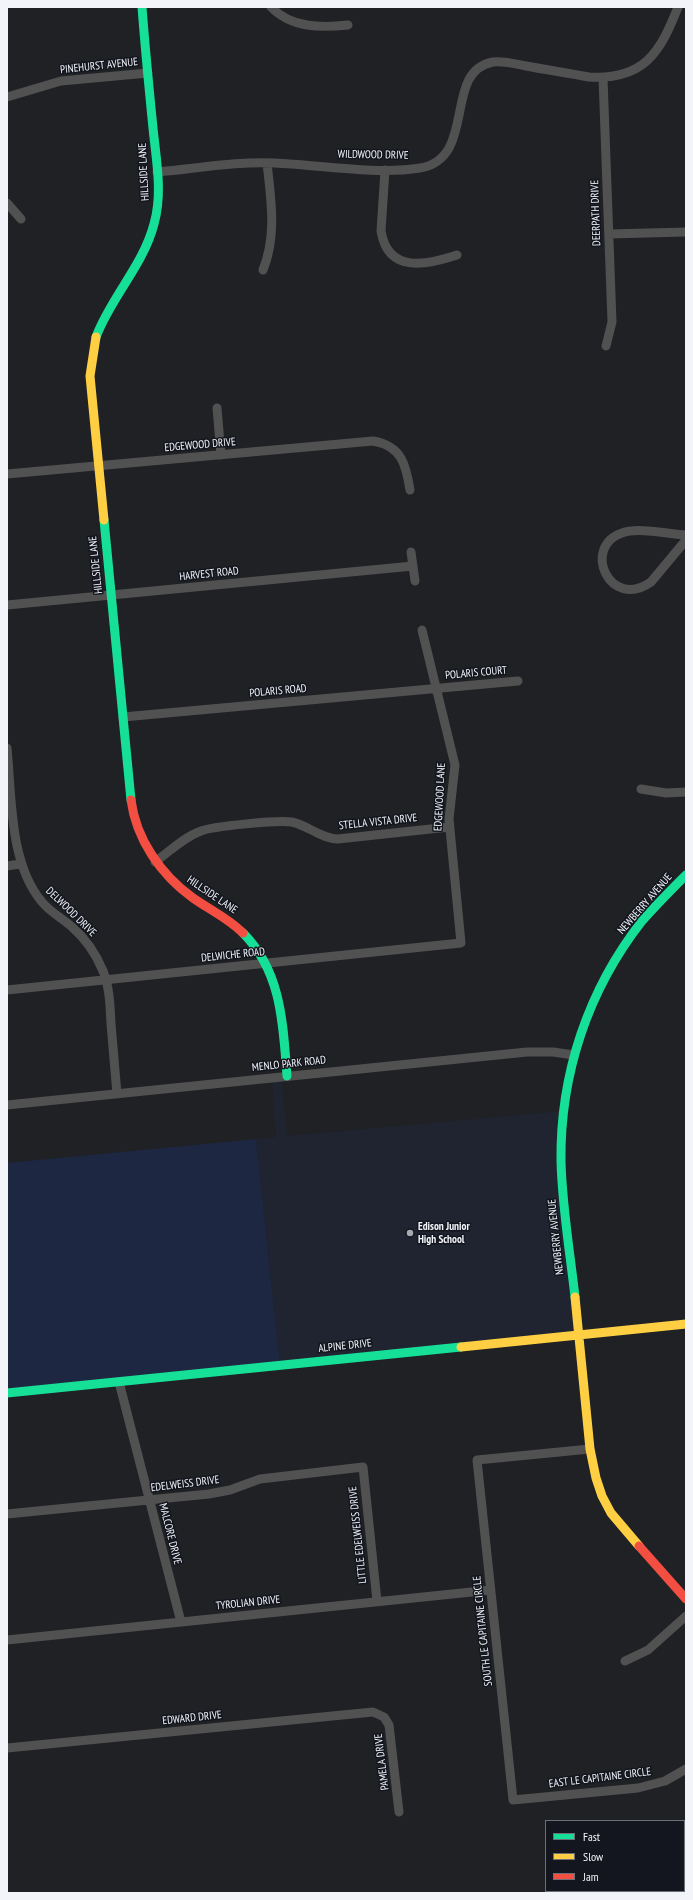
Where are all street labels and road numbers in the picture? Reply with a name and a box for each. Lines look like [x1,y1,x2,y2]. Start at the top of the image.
street label: PINEHURST AVENUE [60,55,138,77]
street label: HILLSIDE LANE [136,143,152,201]
street label: WILDWOOD DRIVE [337,148,409,162]
street label: DEERPATH DRIVE [588,180,604,246]
street label: EDGEWOOD DRIVE [164,435,236,455]
street label: HILLSIDE LANE [86,535,106,595]
street label: HARVEST ROAD [179,564,239,584]
street label: POLARIS COURT [445,664,507,682]
street label: POLARIS ROAD [249,682,307,700]
street label: EDGEWOOD LANE [432,762,448,832]
street label: STELLA VISTA DRIVE [338,811,418,833]
street label: NEWBERRY AVENUE [615,871,675,937]
street label: HILLSIDE LANE [184,873,240,917]
street label: DELWOOD DRIVE [43,885,99,939]
street label: DELWICHE ROAD [200,945,266,965]
street label: MENLO PARK ROAD [251,1054,327,1074]
street label: NEWBERRY AVENUE [545,1198,567,1276]
street label: ALPINE DRIVE [318,1337,372,1355]
street label: EDELWEISS DRIVE [150,1473,220,1495]
street label: LITTLE EDELWEISS DRIVE [346,1486,370,1584]
street label: MALCORE DRIVE [156,1502,184,1566]
street label: SOUTH LE CAPITAINE CIRCLE [471,1575,495,1687]
street label: TYROLIAN DRIVE [215,1593,281,1613]
street label: EDWARD DRIVE [162,1708,222,1728]
street label: PAMELA DRIVE [372,1733,392,1791]
street label: EAST LE CAPITAINE CIRCLE [548,1765,652,1791]

